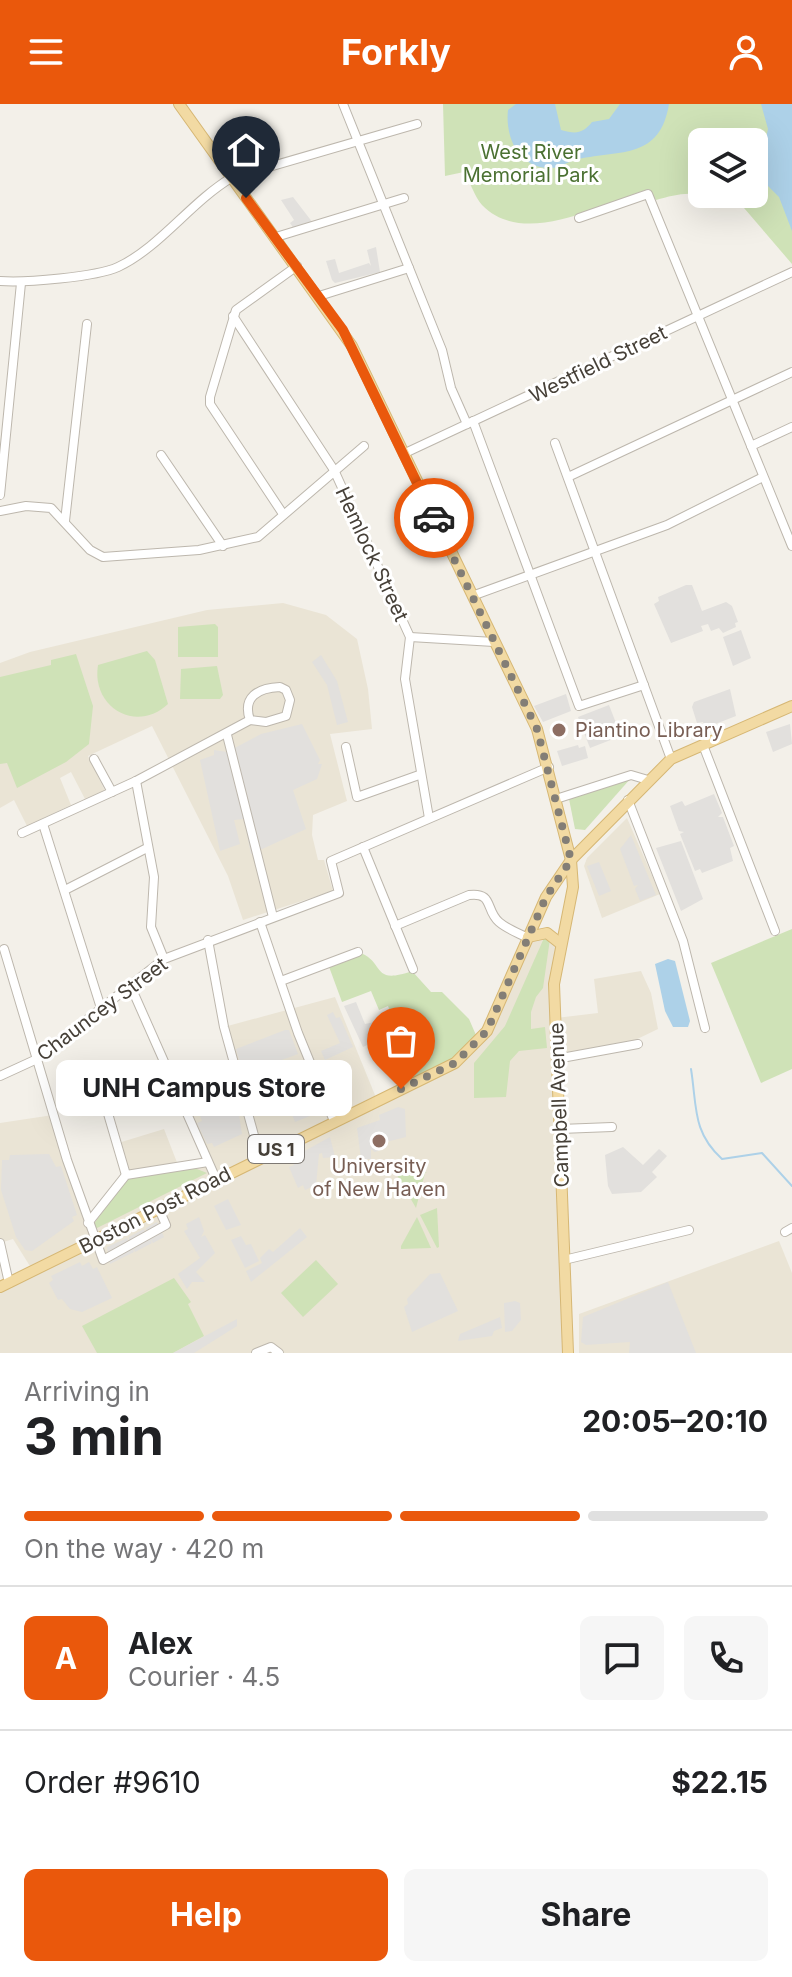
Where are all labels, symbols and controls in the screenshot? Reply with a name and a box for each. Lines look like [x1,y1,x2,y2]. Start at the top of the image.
icon: menu [24,30,68,74]
text: Forkly [341,30,451,74]
icon: person [724,30,768,74]
pin [212,116,280,198]
icon: home [224,128,268,172]
map controls [688,128,768,208]
button: layers [688,128,768,208]
park label: West River Memorial Park [463,140,599,187]
street label: Westfield Street [525,320,671,408]
courier [394,478,474,558]
street label: Hemlock Street [330,483,414,625]
icon: car [412,496,456,540]
place label: Piantino Library [575,718,723,742]
marker: Piantino Library [550,721,568,739]
street label: Chauncey Street [32,952,172,1066]
pin [367,1007,435,1089]
icon: bag [379,1019,423,1063]
street label: Campbell Avenue [544,1022,574,1188]
callout: UNH Campus Store [57,1061,353,1117]
text: UNH Campus Store [82,1072,326,1103]
marker: University of New Haven [370,1132,388,1150]
road number: US 1 [248,1135,304,1163]
place label: University of New Haven [312,1154,446,1201]
street label: Boston Post Road [75,1161,235,1259]
text: Arriving in [24,1376,150,1407]
text: 20:05–20:10 [582,1403,768,1439]
text: 3 min [24,1405,164,1468]
text: On the way · 420 m [24,1533,264,1564]
button: chat [580,1616,664,1700]
button: phone [684,1616,768,1700]
text: Alex [128,1625,193,1661]
text: A [55,1640,77,1676]
text: Courier · 4.5 [128,1661,280,1692]
text: Order #9610 [24,1764,201,1800]
text: $22.15 [671,1764,768,1800]
button: Help [24,1869,388,1961]
button: Share [404,1869,768,1961]

